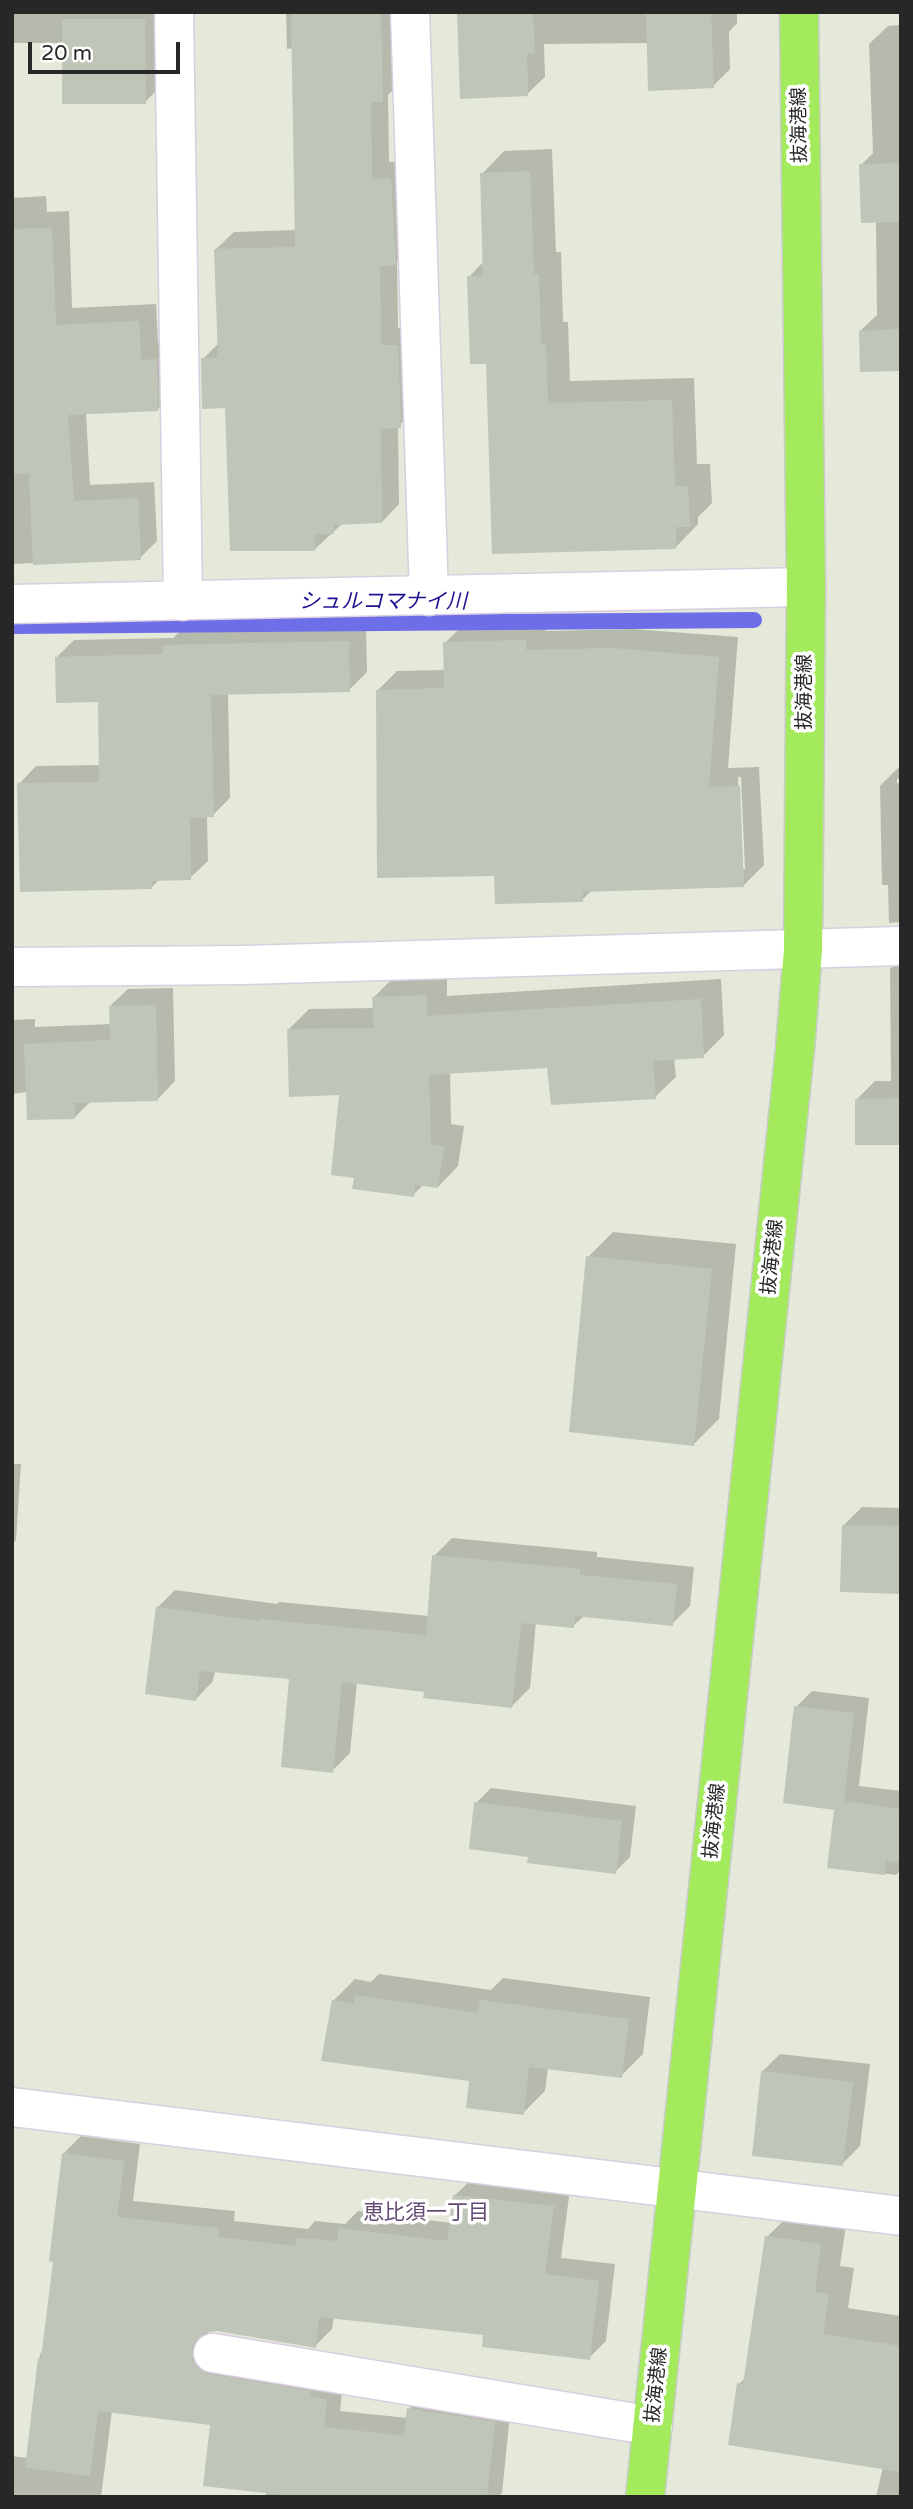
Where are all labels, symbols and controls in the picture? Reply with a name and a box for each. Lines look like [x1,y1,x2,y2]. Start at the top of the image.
scale bar [32,28,184,72]
text: 20 m [41,41,92,66]
street label: 抜海港線 [788,87,812,163]
water label: シュルコマナイ川 [299,589,467,615]
street label: 抜海港線 [794,654,816,730]
street label: 抜海港線 [758,1218,788,1296]
street label: 抜海港線 [700,1782,730,1860]
district label: 恵比須一丁目 [363,2200,489,2226]
street label: 抜海港線 [642,2346,672,2424]

